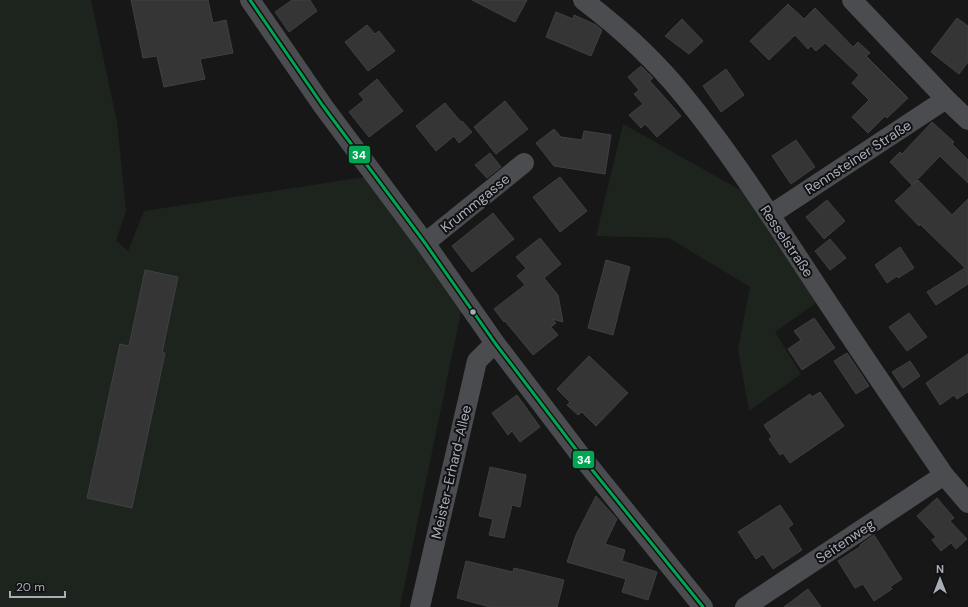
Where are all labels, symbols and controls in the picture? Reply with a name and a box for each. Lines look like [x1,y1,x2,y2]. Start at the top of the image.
street label: Rennsteiner Straße [801,116,915,198]
line badge: 34 [348,145,371,164]
text: 34 [352,148,366,162]
street label: Krummgasse [437,170,513,236]
street label: Resselstraße [756,202,818,280]
unlabelled marker [468,307,478,317]
street label: Meister-Erhard-Allee [427,403,475,541]
line badge: 34 [572,450,595,469]
text: 34 [577,453,591,467]
street label: Seitenweg [812,515,878,567]
north arrow [920,559,960,599]
text: N [936,562,944,576]
scale bar [10,573,65,599]
text: 20 m [16,579,45,595]

